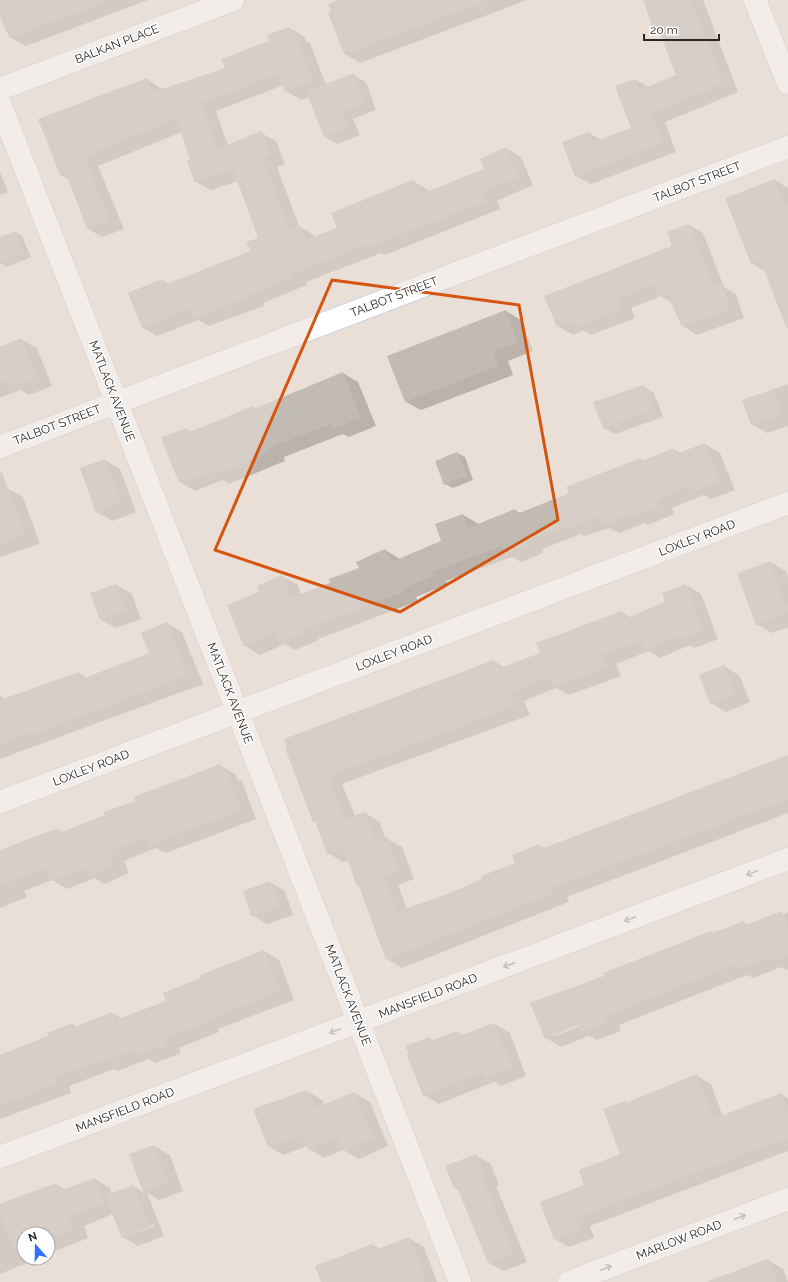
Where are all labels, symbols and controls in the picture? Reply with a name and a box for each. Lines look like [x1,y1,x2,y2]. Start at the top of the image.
scale bar [644,16,719,42]
street label: BALKAN PLACE [73,22,161,66]
text: 20 m [650,23,678,37]
street label: TALBOT STREET [651,159,743,205]
street label: TALBOT STREET [348,274,440,320]
street label: MATLACK AVENUE [86,339,138,443]
street label: TALBOT STREET [11,402,103,448]
street label: LOXLEY ROAD [657,517,738,559]
street label: LOXLEY ROAD [354,632,435,674]
street label: MATLACK AVENUE [204,641,256,745]
street label: LOXLEY ROAD [51,747,132,789]
one-way arrow [746,869,758,877]
one-way arrow [625,916,637,924]
street label: MATLACK AVENUE [322,943,374,1047]
one-way arrow [503,962,515,970]
street label: MANSFIELD ROAD [377,971,480,1021]
one-way arrow [329,1028,341,1036]
street label: MANSFIELD ROAD [74,1085,177,1135]
one-way arrow [734,1212,746,1220]
street label: MARLOW ROAD [634,1217,724,1263]
north arrow [16,1226,56,1266]
text: N [27,1230,39,1245]
one-way arrow [599,1264,611,1272]

